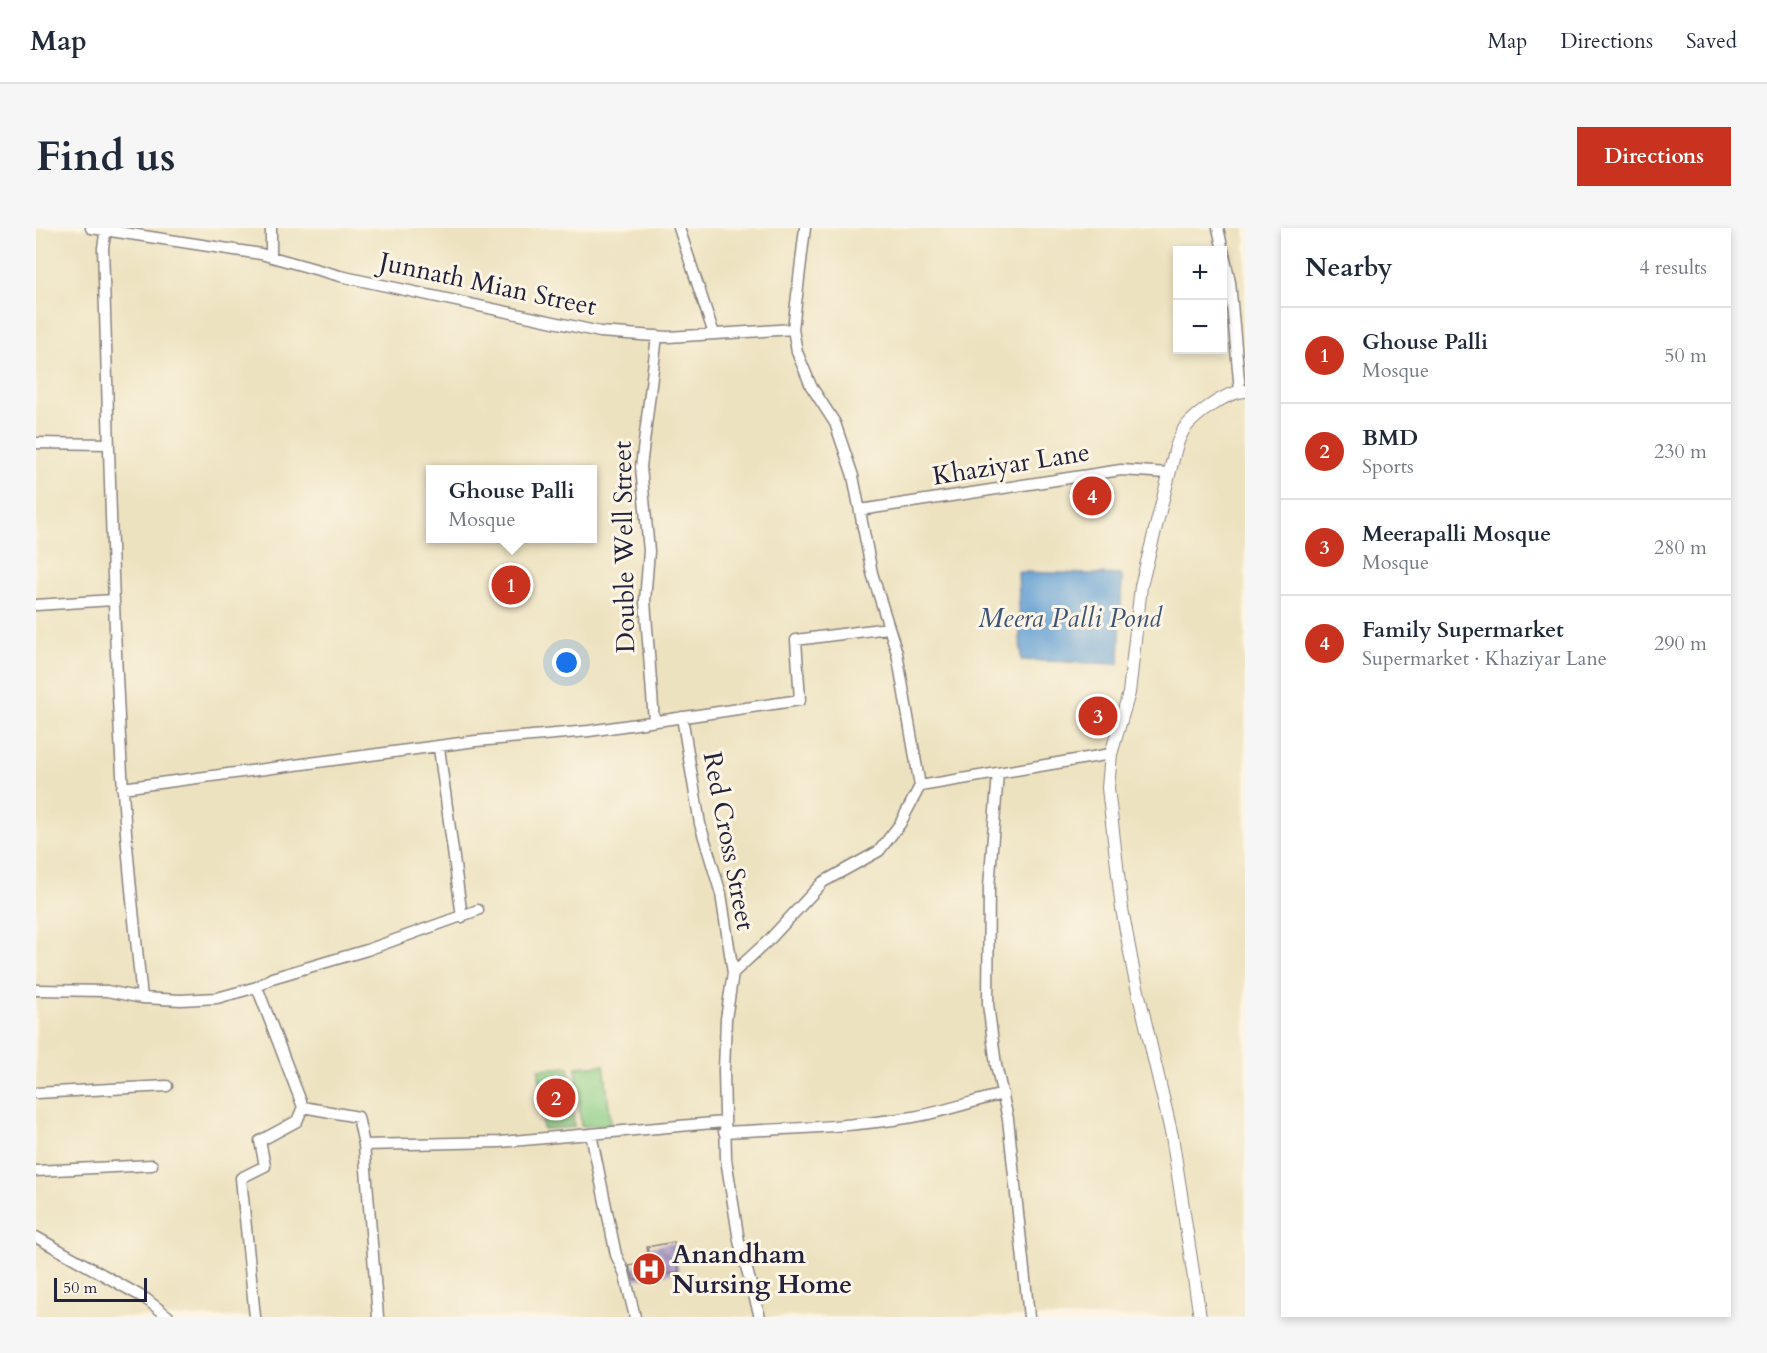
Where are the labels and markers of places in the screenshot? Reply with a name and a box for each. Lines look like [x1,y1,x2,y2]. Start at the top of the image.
pin: 4 [1072,474,1112,518]
pin: 1 [492,562,530,608]
pin: 3 [1078,694,1118,738]
pin: 2 [536,1076,576,1120]
place label: Anandham Nursing Home [672,1237,852,1302]
hospital icon: Anandham Nursing Home [631,1251,667,1287]

